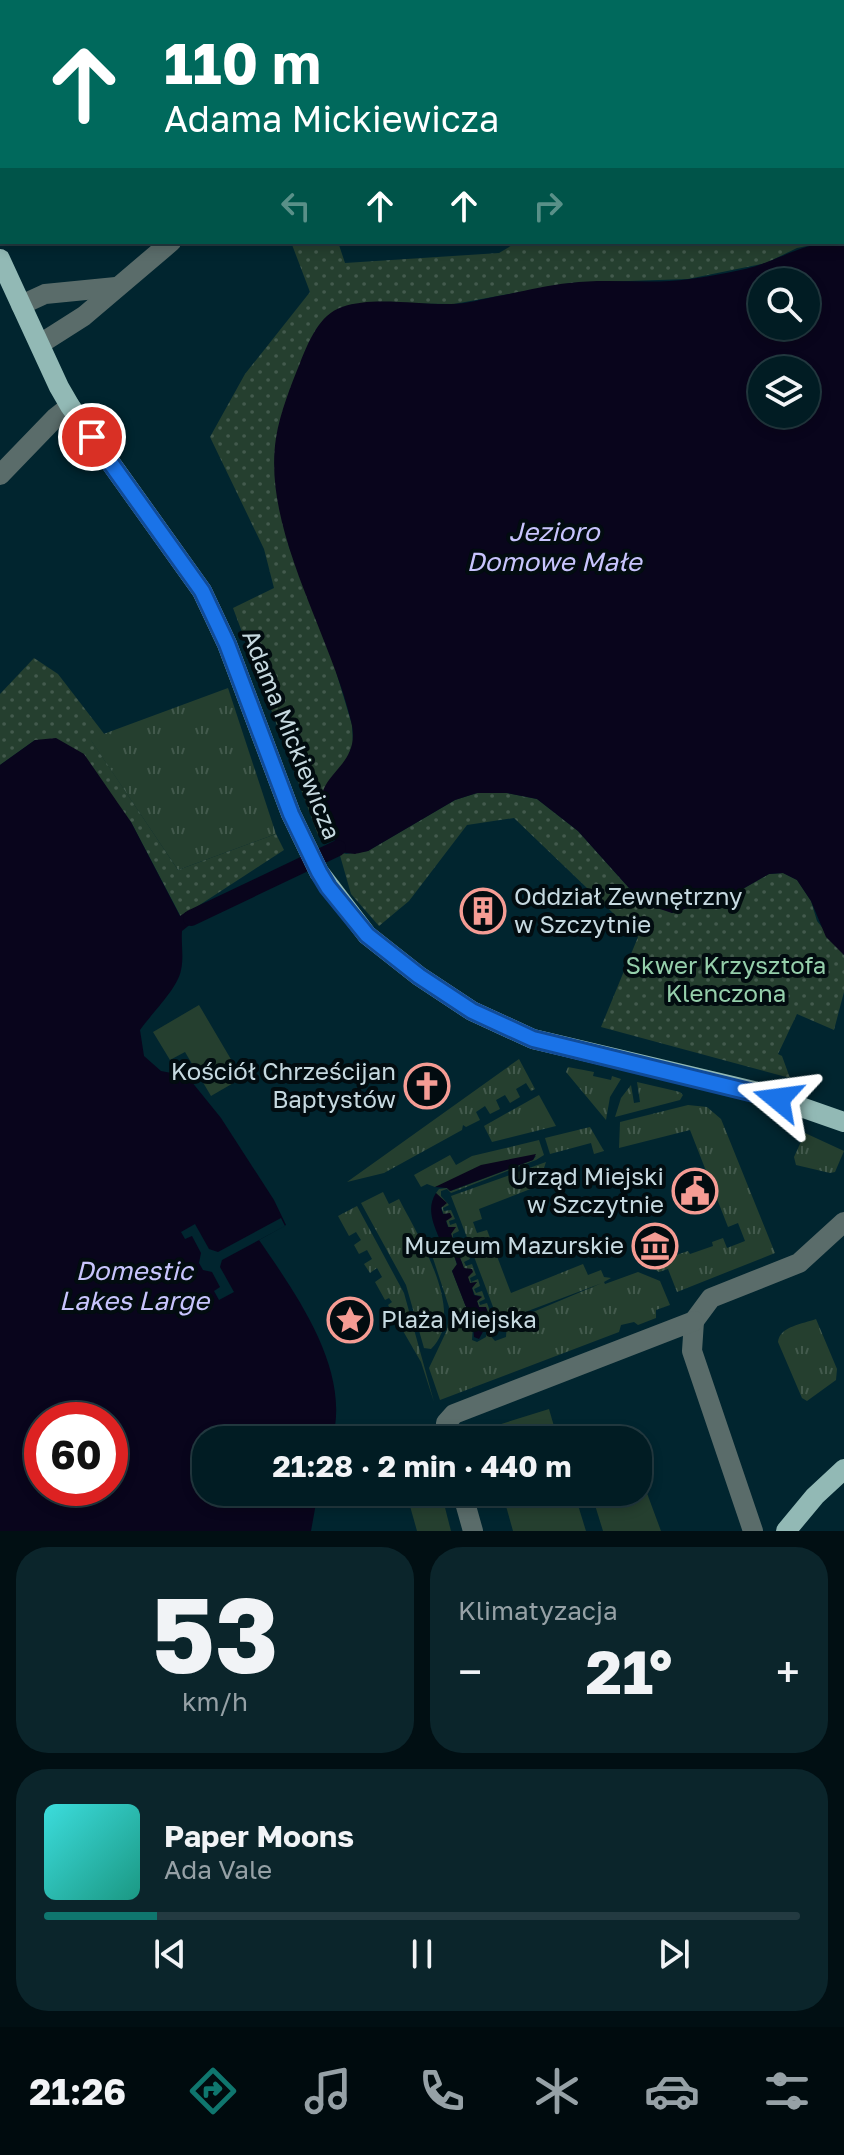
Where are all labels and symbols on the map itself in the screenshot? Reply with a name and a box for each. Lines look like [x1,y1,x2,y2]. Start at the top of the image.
pin [58,403,126,471]
water label: Jezioro Domowe Małe [466,516,644,577]
street label: Adama Mickiewicza [237,625,348,844]
place label: Oddział Zewnętrzny w Szczytnie [514,881,743,938]
building icon: Oddział Zewnętrzny w Szczytnie [459,887,507,935]
park label: Skwer Krzysztofa Klenczona [626,950,826,1007]
place label: Kościół Chrześcijan Baptystów [171,1056,396,1113]
position arrow [736,1057,820,1141]
church icon: Kościół Chrześcijan Baptystów [403,1062,451,1110]
place label: Urząd Miejski w Szczytnie [510,1161,664,1218]
public building icon: Urząd Miejski w Szczytnie [671,1167,719,1215]
museum icon: Muzeum Mazurskie [631,1222,679,1270]
place label: Muzeum Mazurskie [404,1230,624,1259]
water label: Domestic Lakes Large [59,1255,211,1316]
place icon: Plaża Miejska [326,1296,374,1344]
place label: Plaża Miejska [381,1304,537,1333]
speed limit sign: 60 [24,1402,128,1506]

